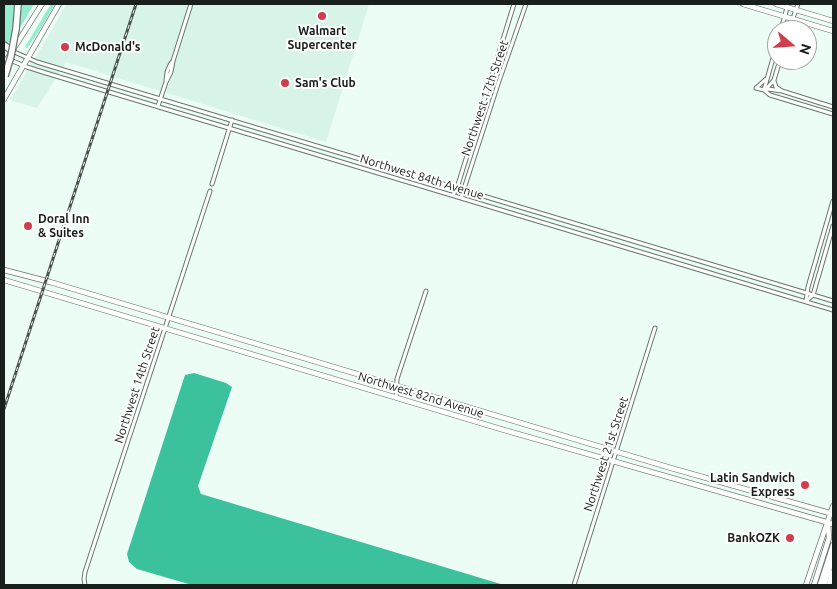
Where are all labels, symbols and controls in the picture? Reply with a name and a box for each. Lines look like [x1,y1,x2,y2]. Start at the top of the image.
marker: Walmart Supercenter [316,10,328,22]
north arrow [767,20,817,70]
place label: Walmart Supercenter [287,24,357,52]
street label: Northwest 17th Street [458,38,512,158]
place label: McDonald's [75,40,141,54]
marker: McDonald's [59,41,71,53]
text: N [796,42,815,57]
place label: Sam's Club [295,76,356,90]
marker: Sam's Club [279,77,291,89]
street label: Northwest 84th Avenue [358,151,486,203]
place label: Doral Inn & Suites [38,212,89,240]
marker: Doral Inn & Suites [22,220,34,232]
street label: Northwest 14th Street [111,325,163,445]
street label: Northwest 82nd Avenue [356,369,486,421]
street label: Northwest 21st Street [581,395,631,513]
place label: Latin Sandwich Express [710,471,795,499]
marker: Latin Sandwich Express [799,479,811,491]
place label: BankOZK [727,531,780,545]
marker: BankOZK [784,532,796,544]

